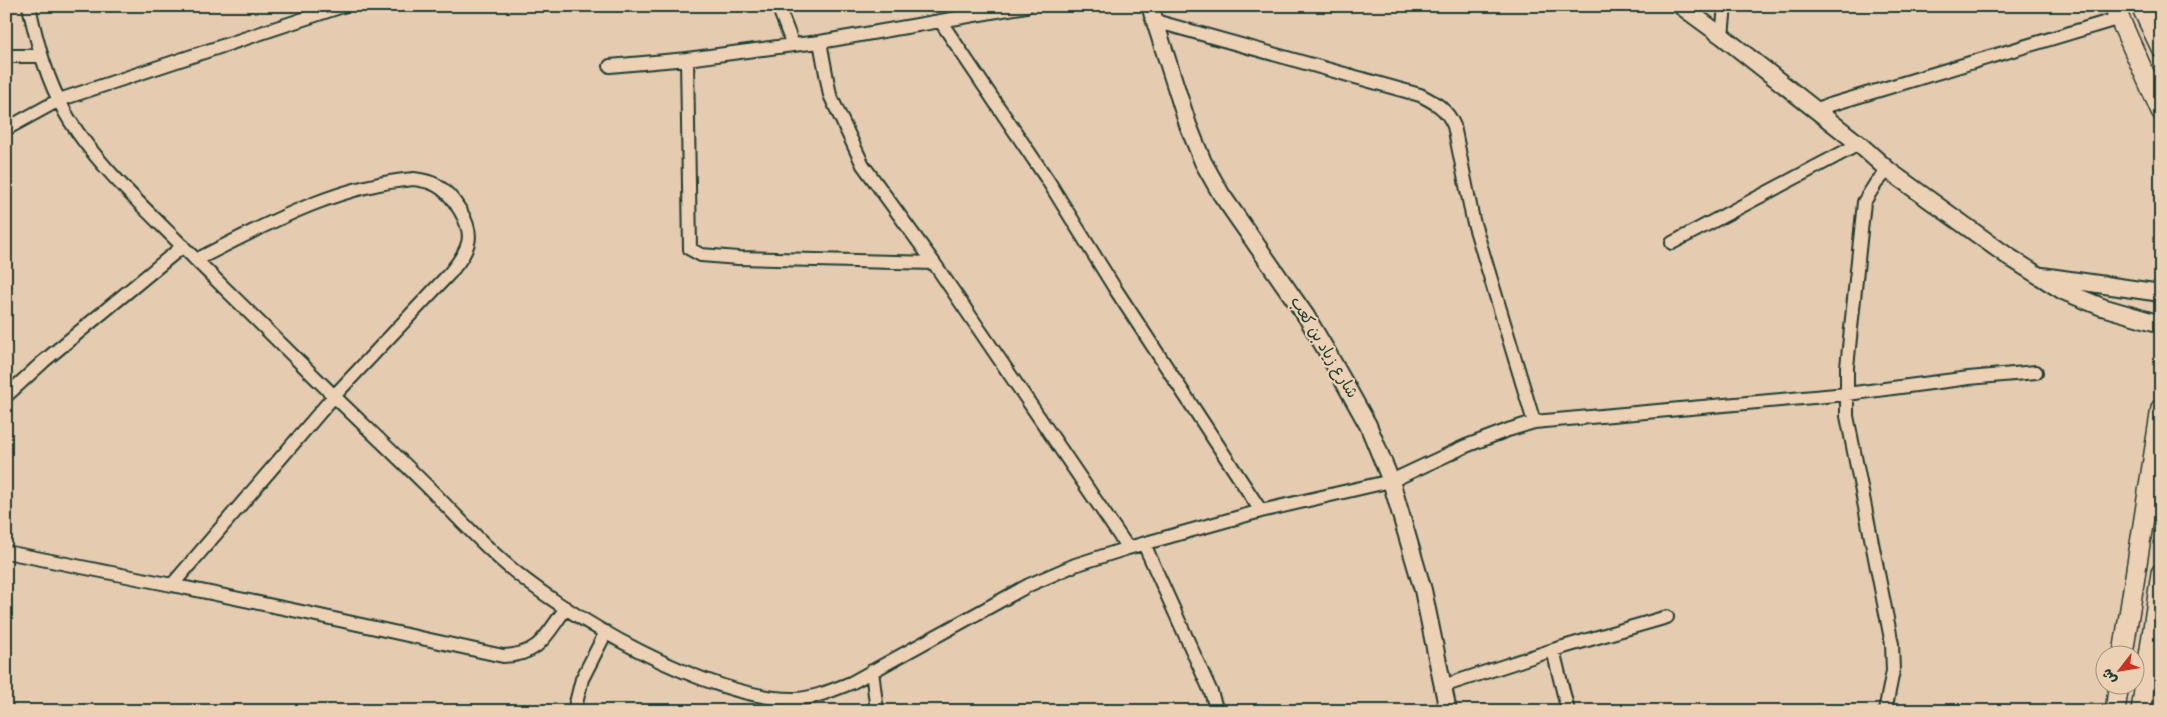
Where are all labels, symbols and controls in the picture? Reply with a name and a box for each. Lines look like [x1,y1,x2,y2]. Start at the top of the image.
street label: شارع زياد بن كعب [1283,293,1363,403]
north arrow [2094,644,2144,694]
text: ش [2098,664,2123,687]

